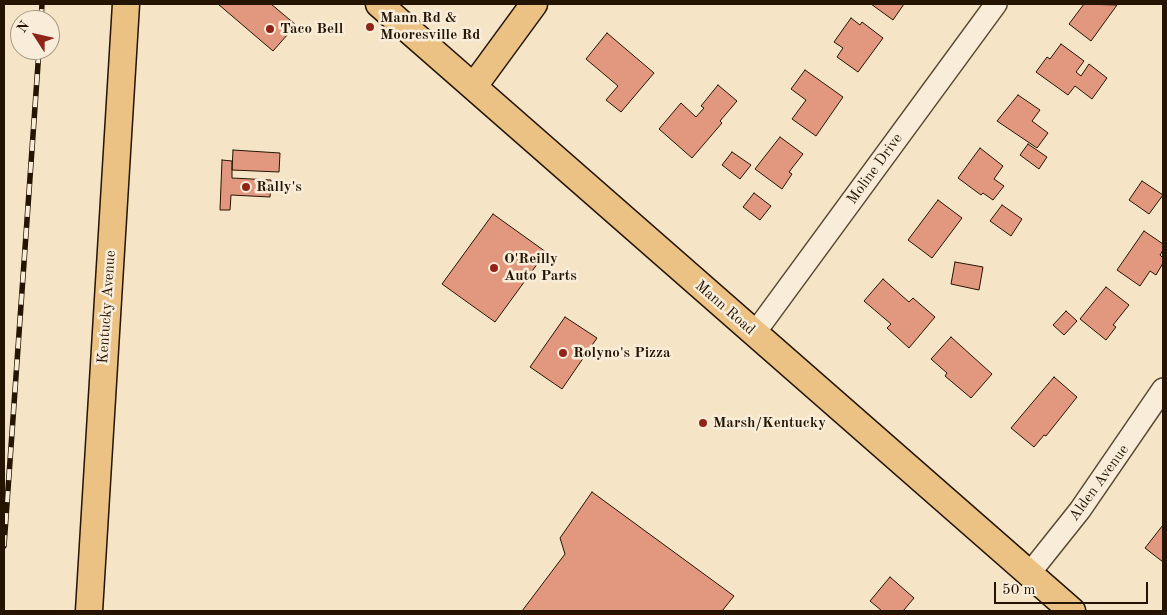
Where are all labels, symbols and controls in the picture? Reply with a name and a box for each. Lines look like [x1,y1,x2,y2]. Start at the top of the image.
place label: Mann Rd & Mooresville Rd [380,9,480,44]
north arrow [10,10,60,60]
text: N [15,19,32,35]
place label: Taco Bell [280,20,343,38]
marker: Mann Rd & Mooresville Rd [364,21,376,33]
marker: Taco Bell [264,23,276,35]
street label: Moline Drive [843,130,907,208]
place label: Rally's [256,178,302,196]
marker: Rally's [240,181,252,193]
street label: Kentucky Avenue [94,250,120,364]
place label: O'Reilly Auto Parts [504,250,577,285]
marker: O'Reilly Auto Parts [488,262,500,274]
street label: Mann Road [691,277,759,339]
place label: Rolyno's Pizza [573,344,671,362]
marker: Rolyno's Pizza [557,347,569,359]
place label: Marsh/Kentucky [713,414,826,432]
marker: Marsh/Kentucky [697,417,709,429]
street label: Alden Avenue [1065,441,1133,525]
scale bar [997,572,1151,604]
text: 50 m [1002,583,1036,598]

